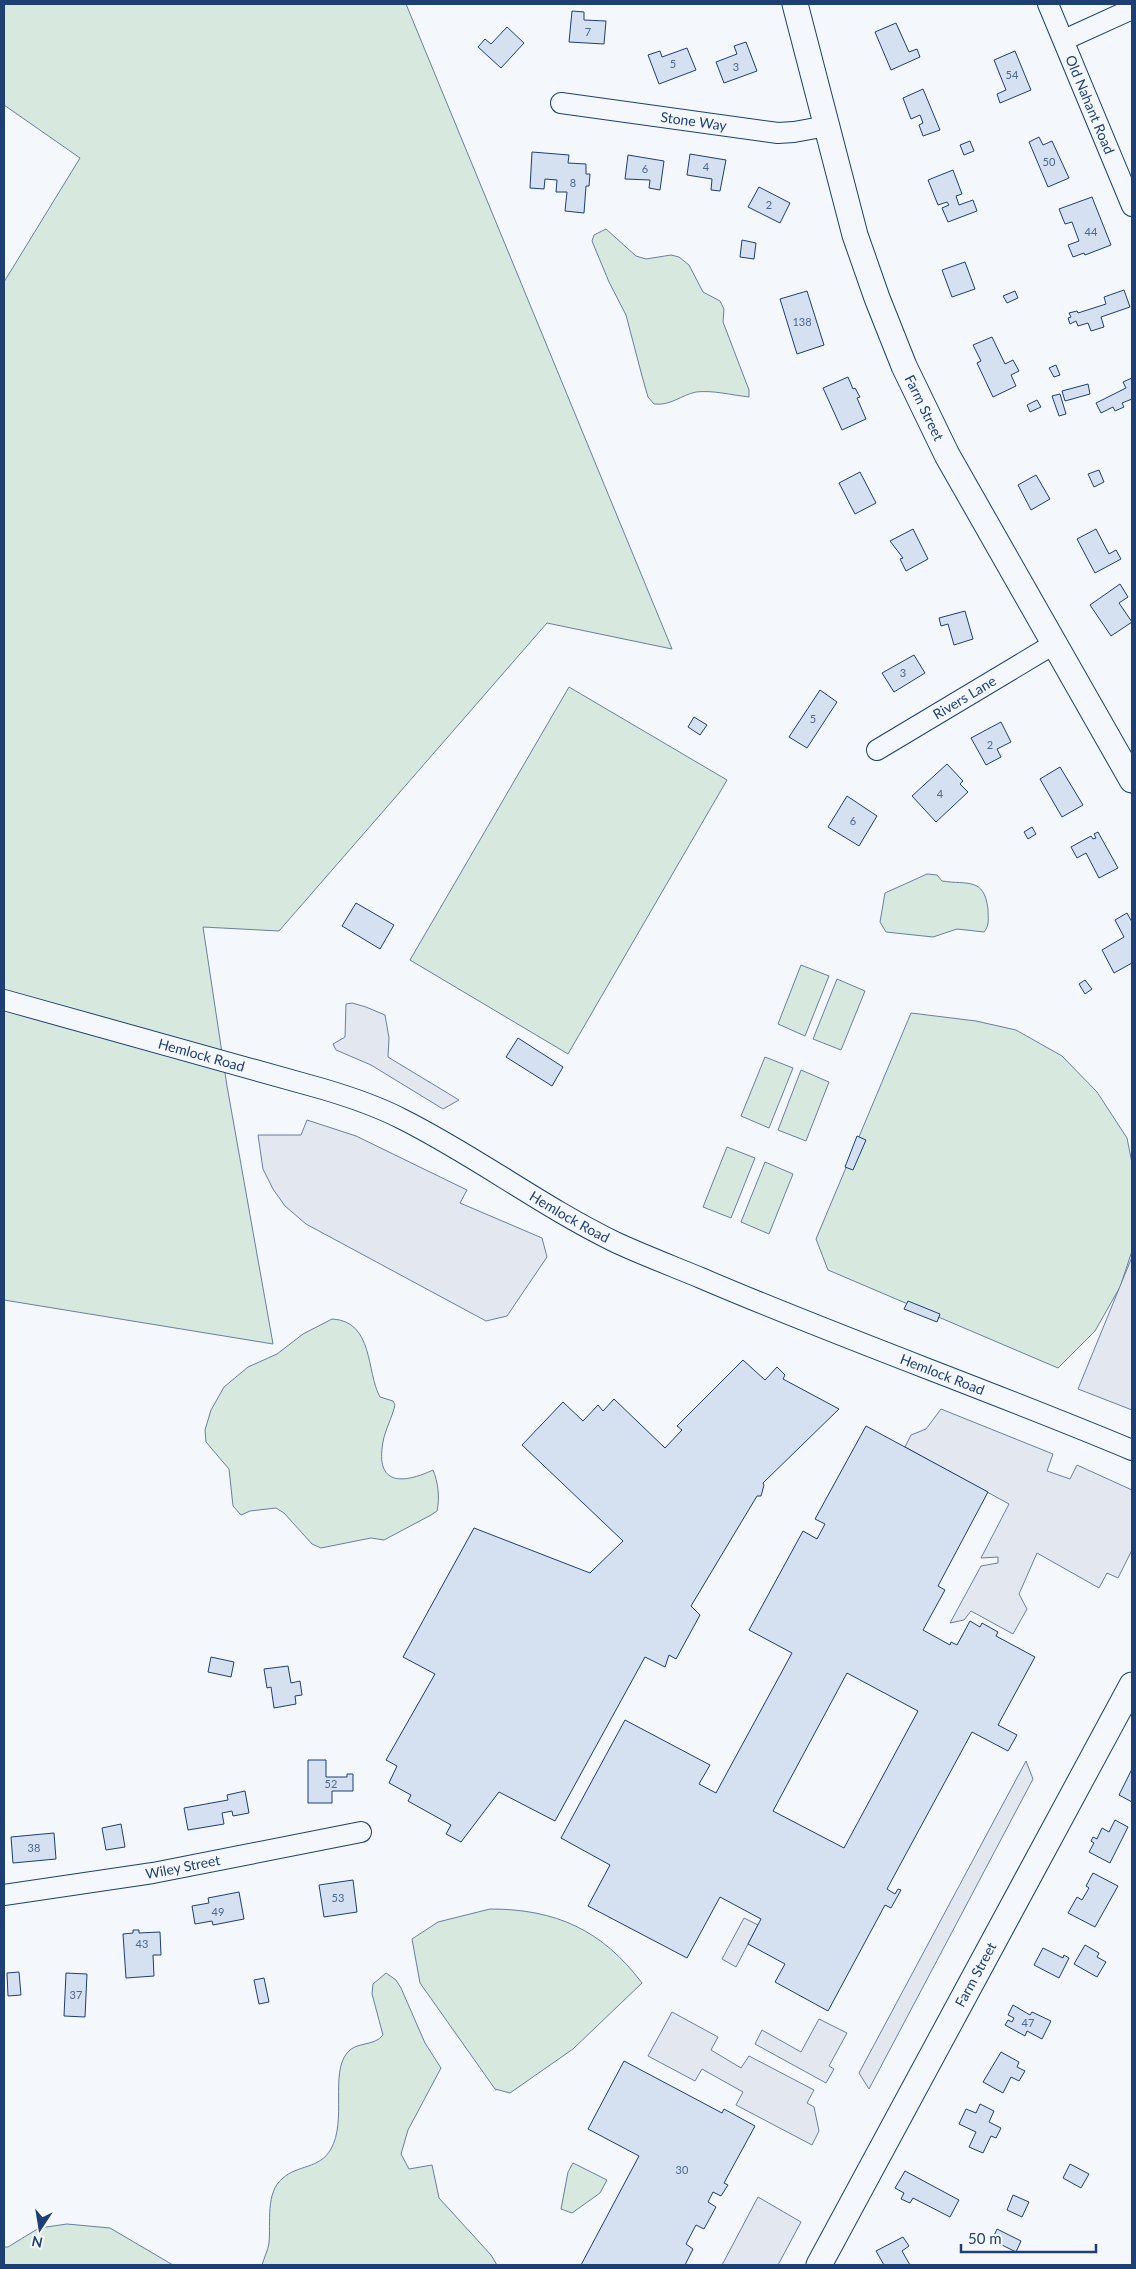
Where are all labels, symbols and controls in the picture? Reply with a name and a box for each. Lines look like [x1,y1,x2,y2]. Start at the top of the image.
house number: 7 [585,25,591,38]
street label: Old Nahant Road [1062,52,1118,156]
house number: 5 [670,57,676,70]
house number: 3 [733,60,739,73]
house number: 54 [1006,68,1019,81]
street label: Stone Way [660,108,729,134]
house number: 50 [1043,155,1056,168]
house number: 4 [703,160,710,173]
house number: 6 [642,162,648,175]
house number: 8 [570,176,576,189]
house number: 2 [766,198,772,211]
house number: 44 [1085,225,1098,238]
house number: 138 [792,315,812,328]
street label: Farm Street [902,372,948,443]
house number: 3 [900,666,906,679]
street label: Rivers Lane [930,672,999,723]
house number: 5 [810,712,816,725]
house number: 2 [987,738,993,751]
house number: 4 [937,787,944,800]
house number: 6 [850,814,856,827]
street label: Hemlock Road [156,1034,247,1075]
street label: Hemlock Road [527,1187,613,1246]
street label: Hemlock Road [898,1350,987,1398]
house number: 52 [325,1777,337,1790]
house number: 38 [28,1841,40,1854]
street label: Wiley Street [144,1851,222,1882]
house number: 53 [332,1891,344,1904]
house number: 49 [212,1905,224,1918]
house number: 43 [136,1937,148,1950]
street label: Farm Street [951,1939,1000,2010]
house number: 37 [70,1988,82,2001]
house number: 47 [1022,2016,1034,2029]
house number: 30 [676,2163,689,2176]
north arrow [15,2204,65,2254]
scale bar [961,2222,1096,2254]
text: 50 m [968,2229,1002,2247]
text: N [30,2233,44,2252]

